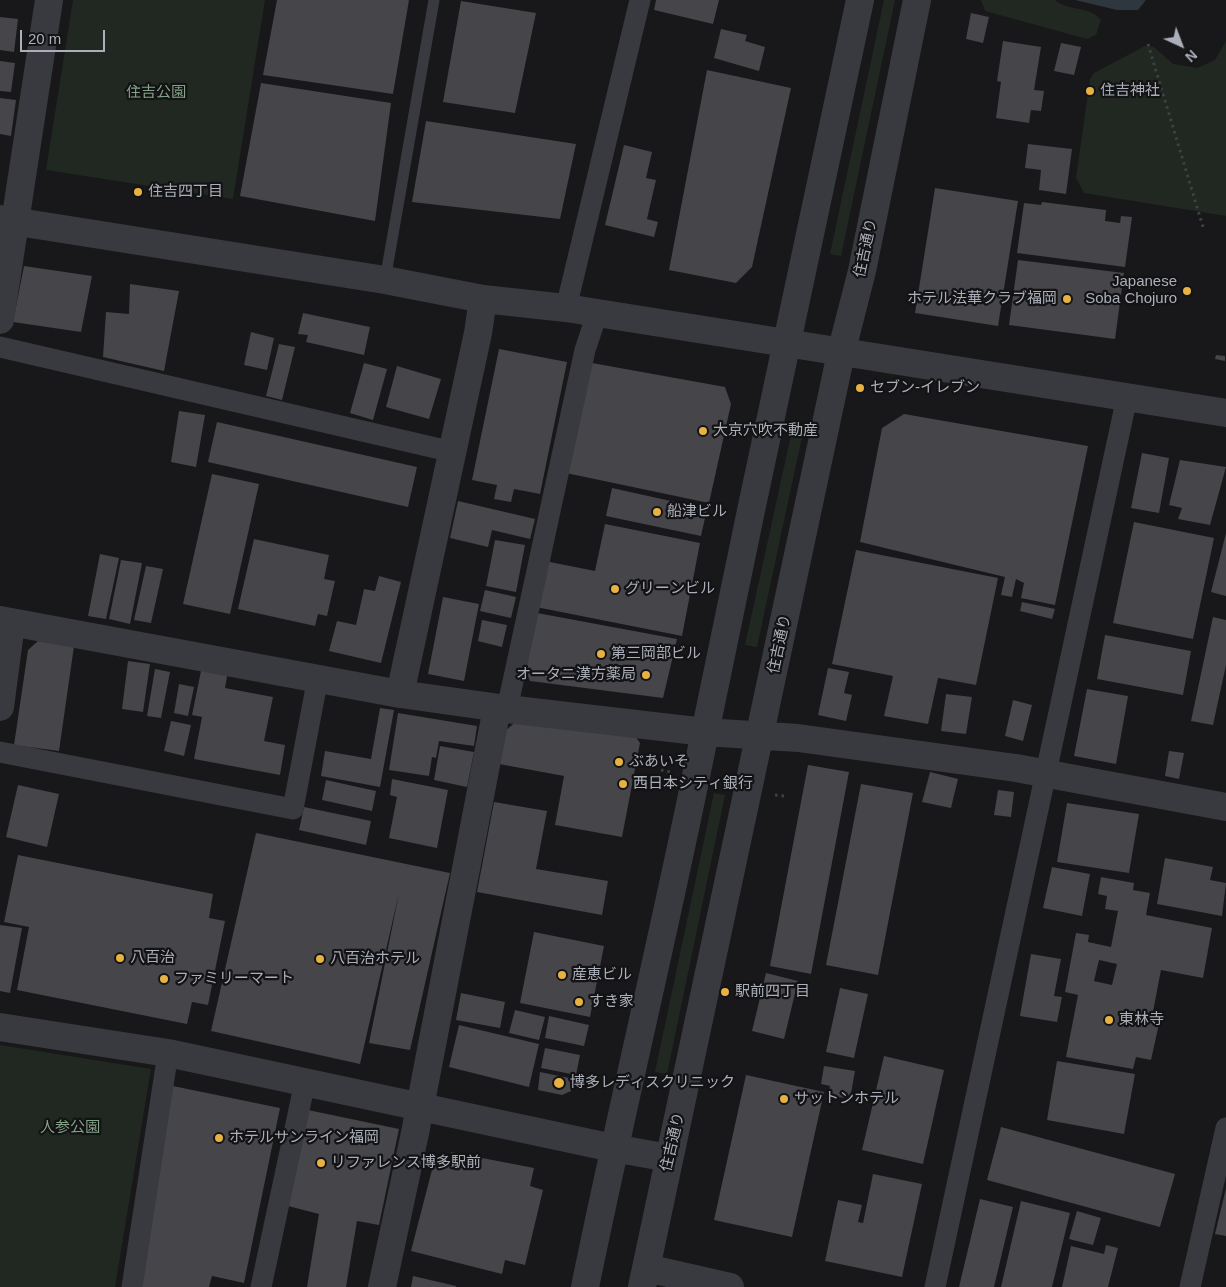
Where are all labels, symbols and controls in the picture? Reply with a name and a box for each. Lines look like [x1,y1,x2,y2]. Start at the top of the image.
scale bar [22,20,108,52]
north arrow [1156,20,1206,70]
text: 20 m [28,30,61,47]
text: N [1182,47,1200,65]
place label: 住吉神社 [1100,82,1160,100]
park label: 住吉公園 [126,84,186,102]
marker: 住吉神社 [1084,85,1096,97]
place label: 住吉四丁目 [148,183,223,201]
marker: 住吉四丁目 [132,186,144,198]
street label: 住吉通り [851,217,881,279]
place label: Japanese Soba Chojuro [1085,273,1177,308]
marker: Japanese Soba Chojuro [1181,285,1193,297]
place label: ホテル法華クラブ福岡 [907,290,1057,308]
marker: ホテル法華クラブ福岡 [1061,293,1073,305]
place label: セブン-イレブン [870,379,980,397]
marker: セブン-イレブン [854,382,866,394]
place label: 大京穴吹不動産 [713,422,818,440]
marker: 大京穴吹不動産 [697,425,709,437]
place label: 船津ビル [667,503,727,521]
marker: 船津ビル [651,506,663,518]
place label: グリーンビル [625,580,715,598]
marker: グリーンビル [609,583,621,595]
street label: 住吉通り [765,613,795,675]
place label: 第三岡部ビル [611,645,701,663]
marker: 第三岡部ビル [595,648,607,660]
place label: オータニ漢方薬局 [516,666,636,684]
marker: オータニ漢方薬局 [640,669,652,681]
place label: ぶあいそ [629,753,689,771]
marker: ぶあいそ [613,756,625,768]
place label: 西日本シティ銀行 [633,775,753,793]
marker: 西日本シティ銀行 [617,778,629,790]
place label: 八百治 [130,949,175,967]
place label: 八百治ホテル [330,950,420,968]
marker: 八百治 [114,952,126,964]
marker: 八百治ホテル [314,953,326,965]
place label: 産恵ビル [572,966,632,984]
marker: 産恵ビル [556,969,568,981]
place label: ファミリーマート [174,970,294,988]
marker: ファミリーマート [158,973,170,985]
place label: 駅前四丁目 [735,983,810,1001]
marker: 駅前四丁目 [719,986,731,998]
place label: すき家 [589,993,634,1011]
marker: すき家 [573,996,585,1008]
place label: 東林寺 [1119,1011,1164,1029]
marker: 東林寺 [1103,1014,1115,1026]
place label: 博多レディスクリニック [570,1074,735,1092]
marker: 博多レディスクリニック [552,1076,566,1090]
place label: サットンホテル [794,1090,899,1108]
marker: サットンホテル [778,1093,790,1105]
street label: 住吉通り [657,1111,689,1173]
park label: 人参公園 [40,1119,100,1137]
place label: ホテルサンライン福岡 [229,1129,379,1147]
marker: ホテルサンライン福岡 [213,1132,225,1144]
place label: リファレンス博多駅前 [331,1154,481,1172]
marker: リファレンス博多駅前 [315,1157,327,1169]

